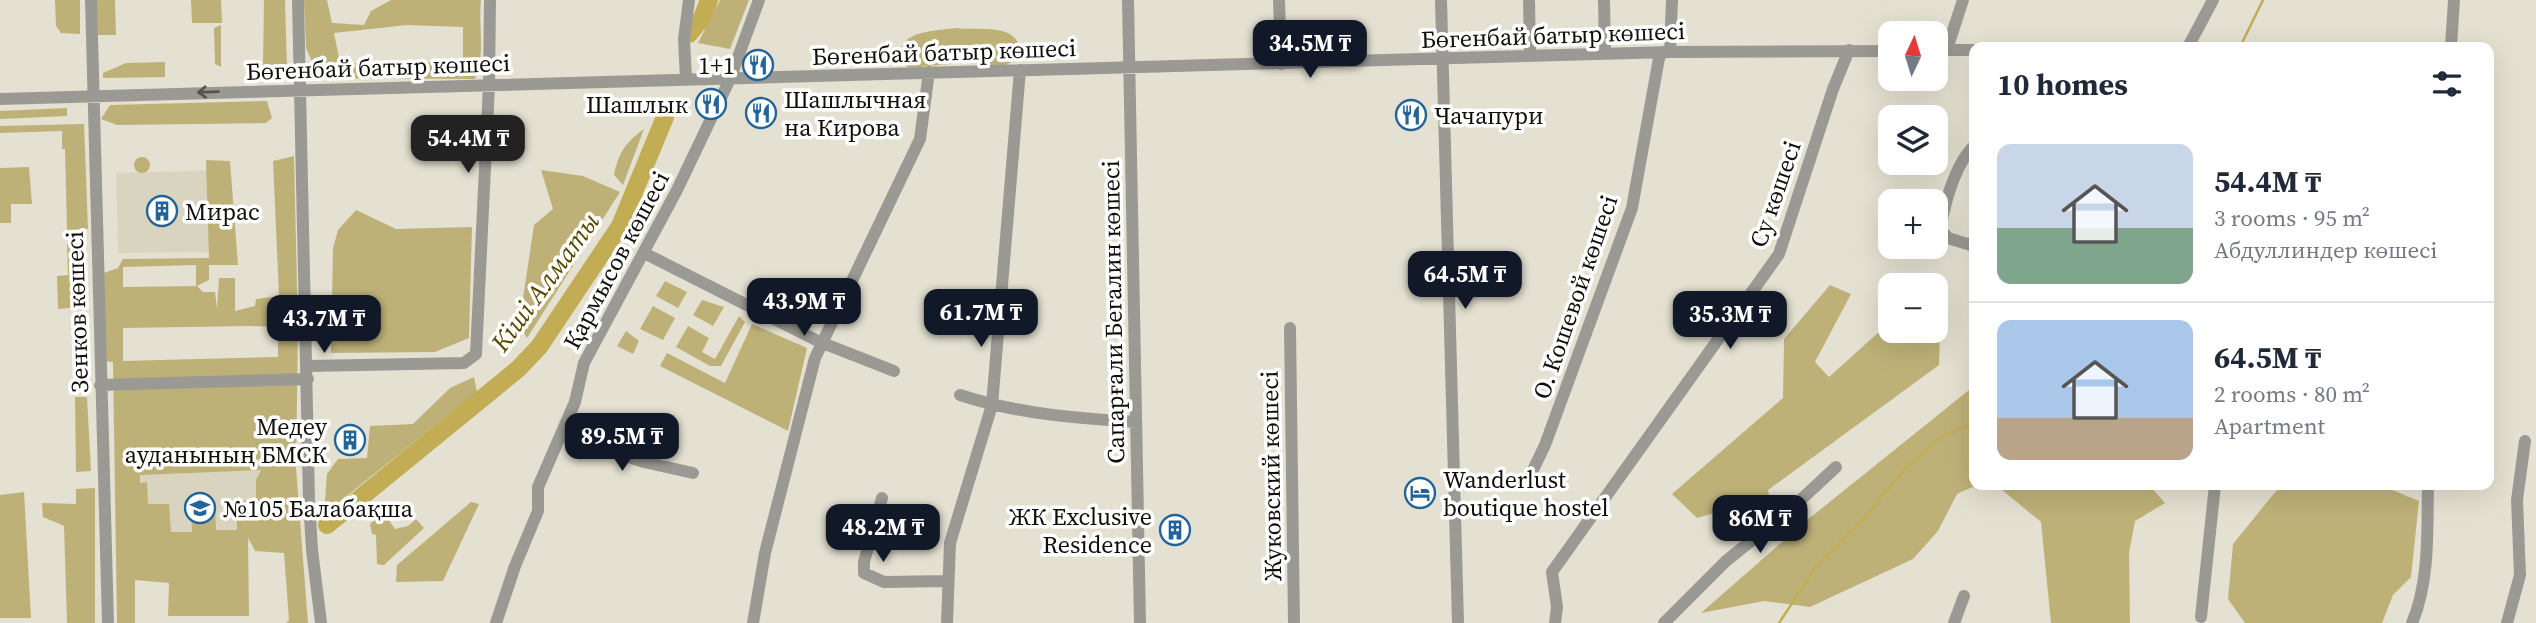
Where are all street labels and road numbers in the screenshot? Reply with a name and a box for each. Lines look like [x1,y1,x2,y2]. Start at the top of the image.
street label: Бөгенбай батыр көшесі [1420,14,1686,56]
street label: Бөгенбай батыр көшесі [811,31,1077,73]
street label: Бөгенбай батыр көшесі [245,46,511,88]
street label: Су көшесі [1741,136,1809,252]
street label: Сапарғали Бегалин көшесі [1094,160,1132,464]
street label: Қармысов көшесі [555,165,677,355]
street label: О. Кошевой көшесі [1525,191,1625,403]
street label: Зенков көшесі [58,230,96,394]
street label: Жуковский көшесі [1253,371,1289,581]

